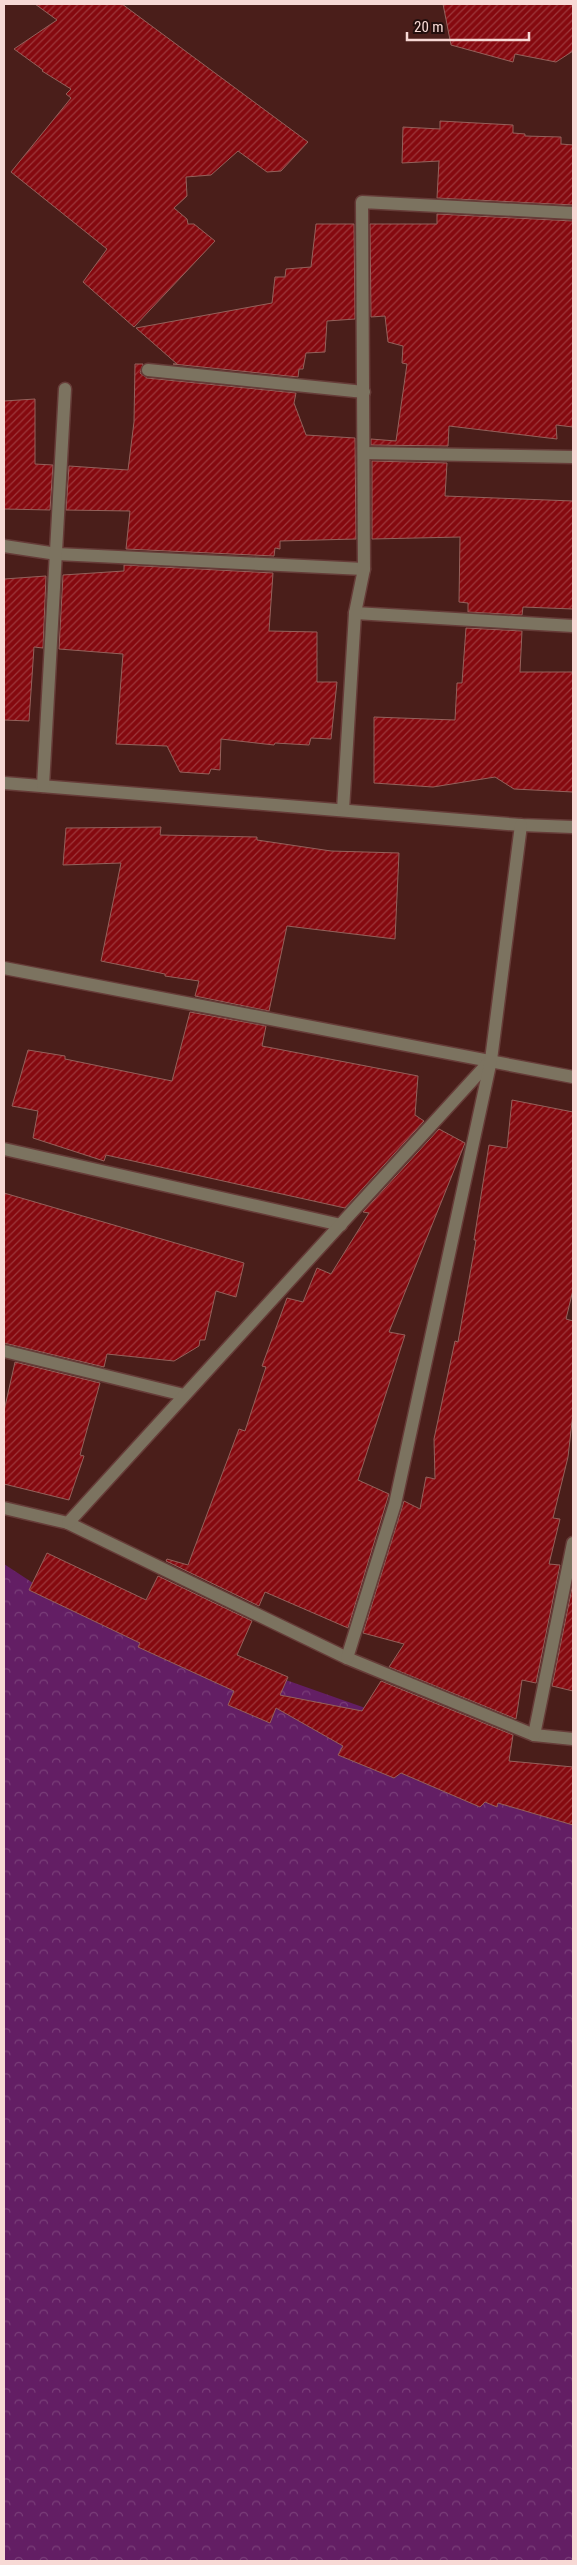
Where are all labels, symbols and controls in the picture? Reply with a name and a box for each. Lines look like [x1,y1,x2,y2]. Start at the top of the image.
scale bar [407,10,530,42]
text: 20 m [414,18,444,36]

